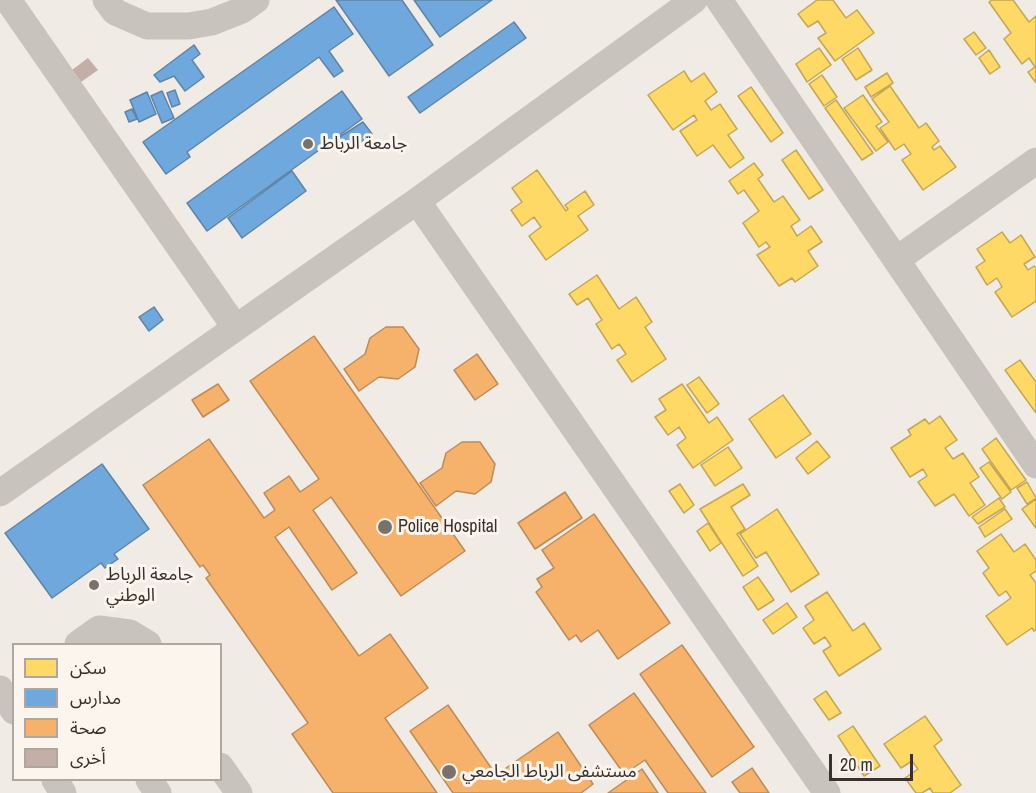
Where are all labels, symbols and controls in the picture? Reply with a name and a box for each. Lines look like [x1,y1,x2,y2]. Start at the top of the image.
place label: جامعة الرباط [320,133,407,155]
marker: جامعة الرباط [301,137,315,151]
place label: Police Hospital [398,516,497,538]
marker: Police Hospital [376,518,394,536]
place label: جامعة الرباط الوطني [106,564,193,606]
marker: جامعة الرباط الوطني [87,578,101,592]
legend [12,643,222,781]
text: سكن [70,655,106,680]
text: مدارس [70,685,121,710]
text: صحة [70,715,106,740]
scale bar [832,742,916,780]
text: أخرى [70,745,106,770]
text: 20 m [840,752,873,777]
place label: مستشفى الرباط الجامعي [462,761,637,783]
marker: مستشفى الرباط الجامعي [440,763,458,781]

